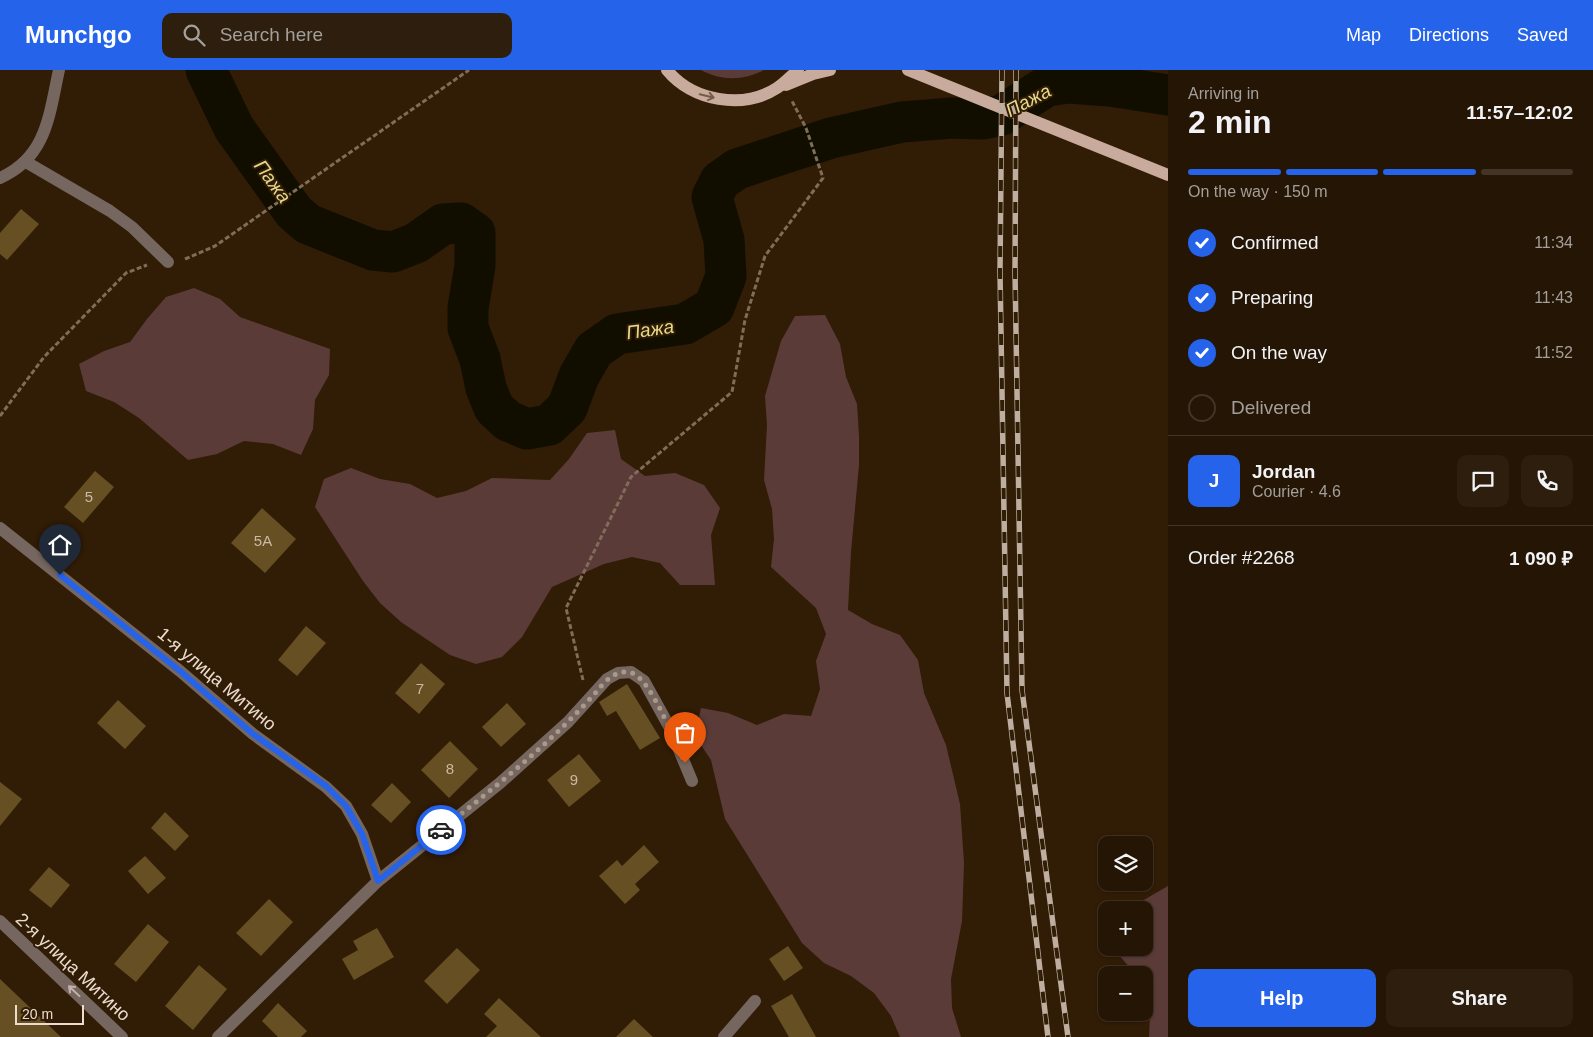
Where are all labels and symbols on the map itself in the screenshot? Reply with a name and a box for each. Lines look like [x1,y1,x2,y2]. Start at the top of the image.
water label: Пажа [1002,80,1054,121]
one-way arrow [698,92,714,101]
water label: Пажа [250,156,295,207]
water label: Пажа [625,316,675,343]
house number: 5 [85,488,93,505]
pin [39,524,81,575]
house number: 5А [254,532,272,549]
street label: 1-я улица Митино [154,624,280,734]
house number: 7 [416,680,424,697]
pin [664,712,706,763]
house number: 8 [446,760,454,777]
house number: 9 [570,771,578,788]
courier [416,805,466,855]
street label: 2-я улица Митино [12,909,134,1025]
one-way arrow [67,985,80,997]
scale bar [15,1002,84,1025]

